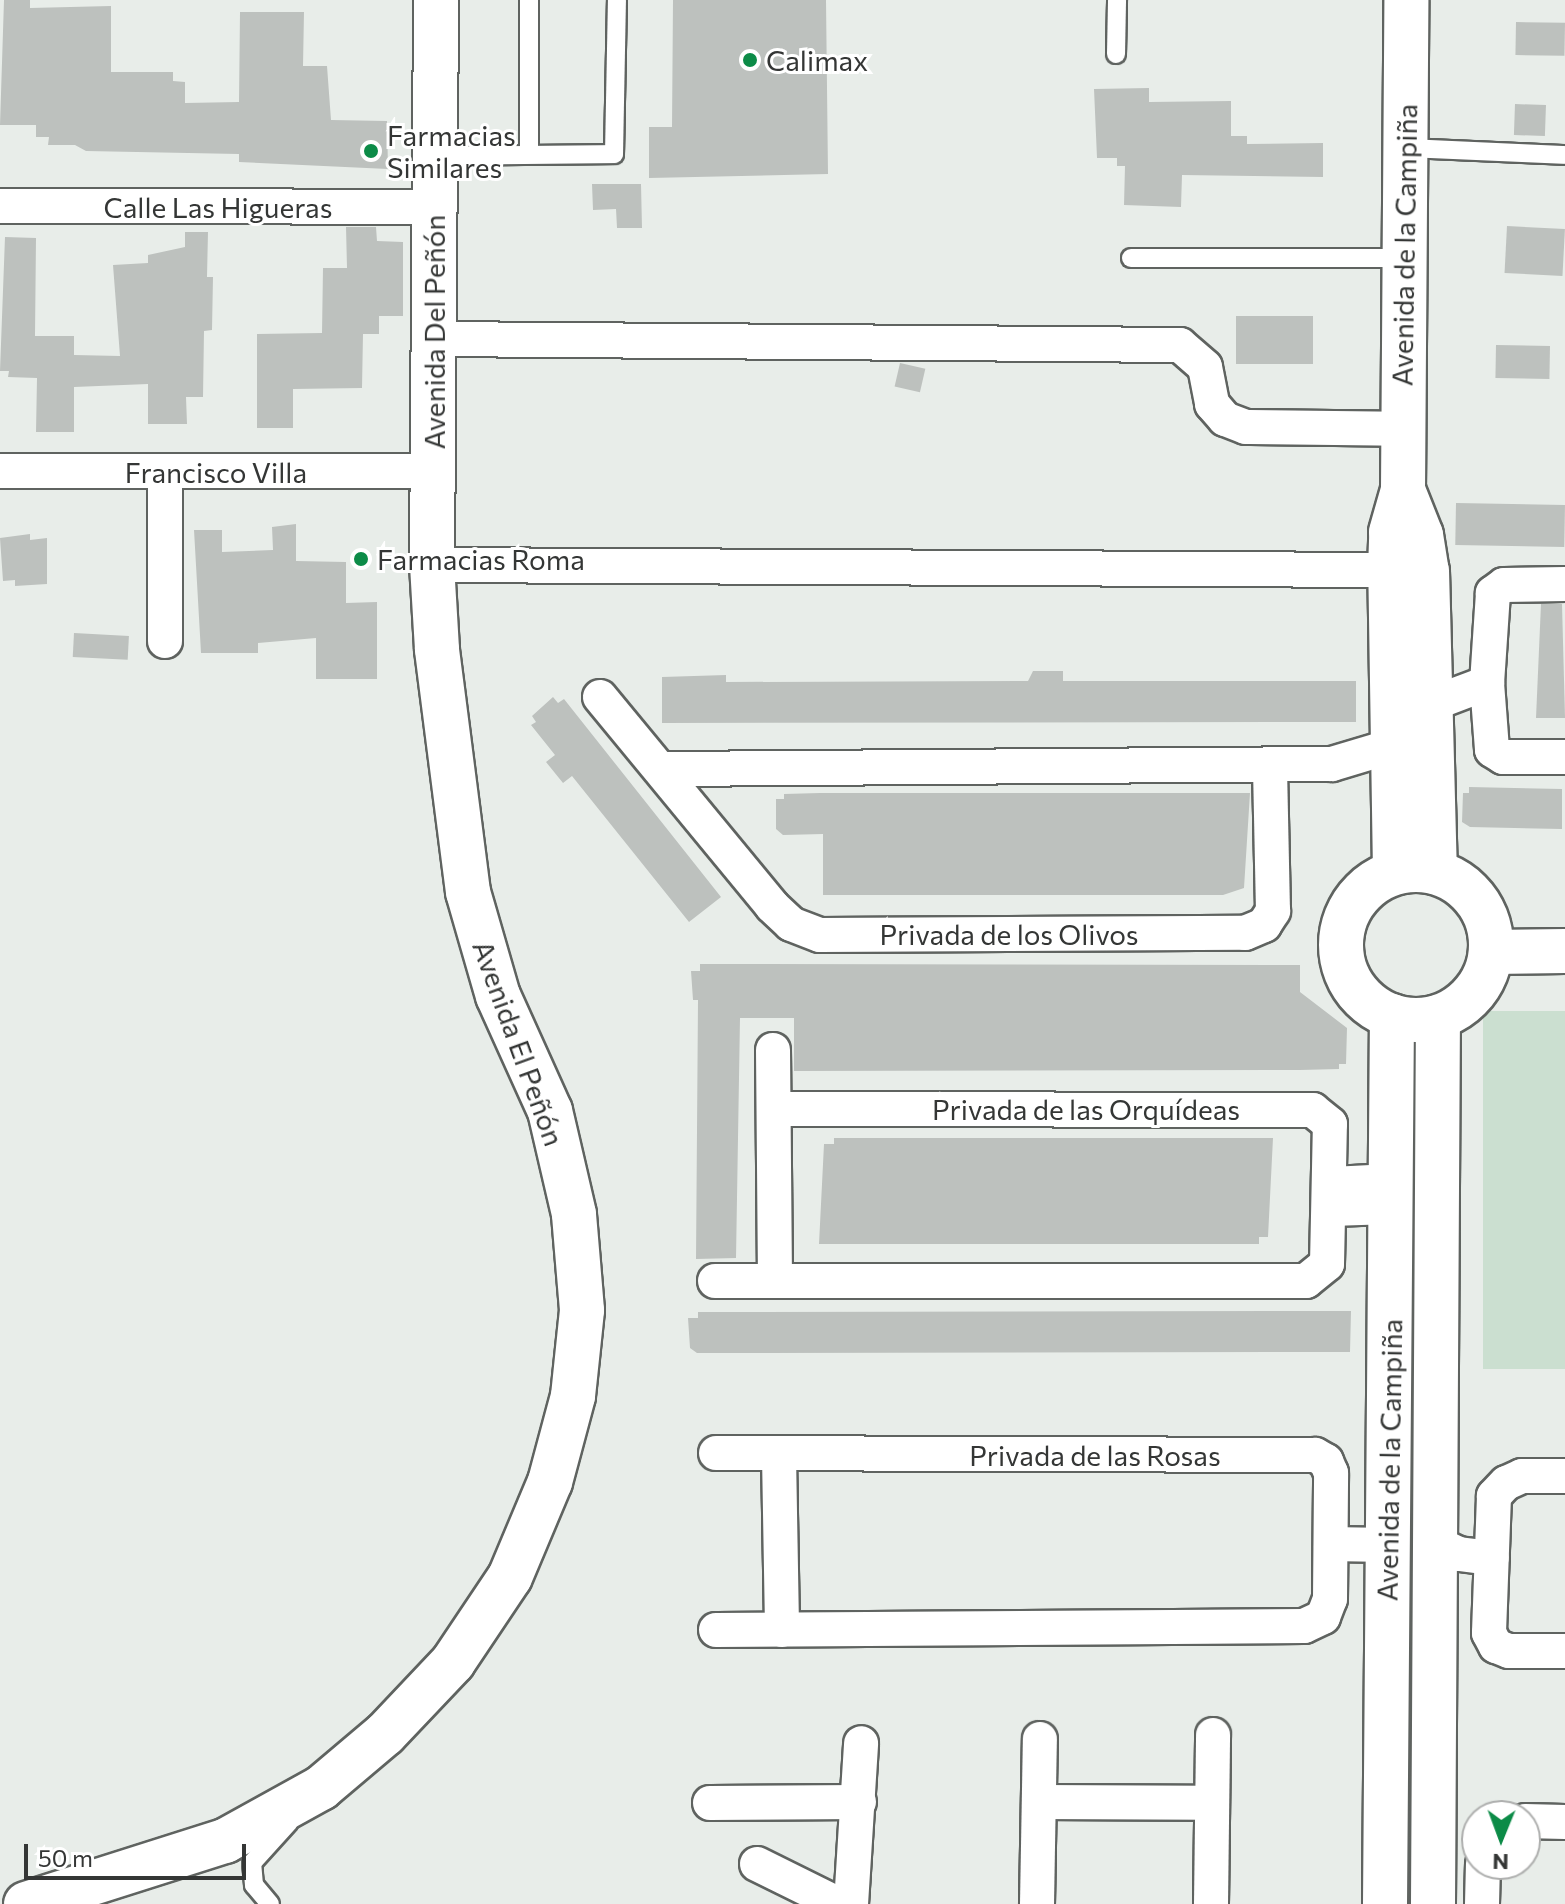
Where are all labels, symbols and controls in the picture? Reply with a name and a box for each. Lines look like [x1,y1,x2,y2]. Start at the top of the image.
place label: Calimax [766,43,868,77]
marker: Calimax [741,51,759,69]
street label: Avenida de la Campiña [1385,104,1423,386]
place label: Farmacias Similares [387,118,516,184]
marker: Farmacias Similares [362,142,380,160]
street label: Calle Las Higueras [103,190,333,224]
street label: Avenida Del Peñón [417,215,451,449]
street label: Francisco Villa [125,455,307,489]
place label: Farmacias Roma [377,542,585,576]
marker: Farmacias Roma [352,550,370,568]
street label: Privada de los Olivos [879,917,1139,951]
street label: Avenida El Peñón [466,936,572,1150]
street label: Privada de las Orquídeas [932,1092,1240,1126]
street label: Avenida de la Campiña [1370,1319,1408,1601]
street label: Privada de las Rosas [969,1438,1221,1472]
north arrow [1461,1800,1541,1880]
scale bar [28,1828,250,1878]
text: 50 m [38,1843,93,1872]
text: N [1492,1849,1509,1876]

